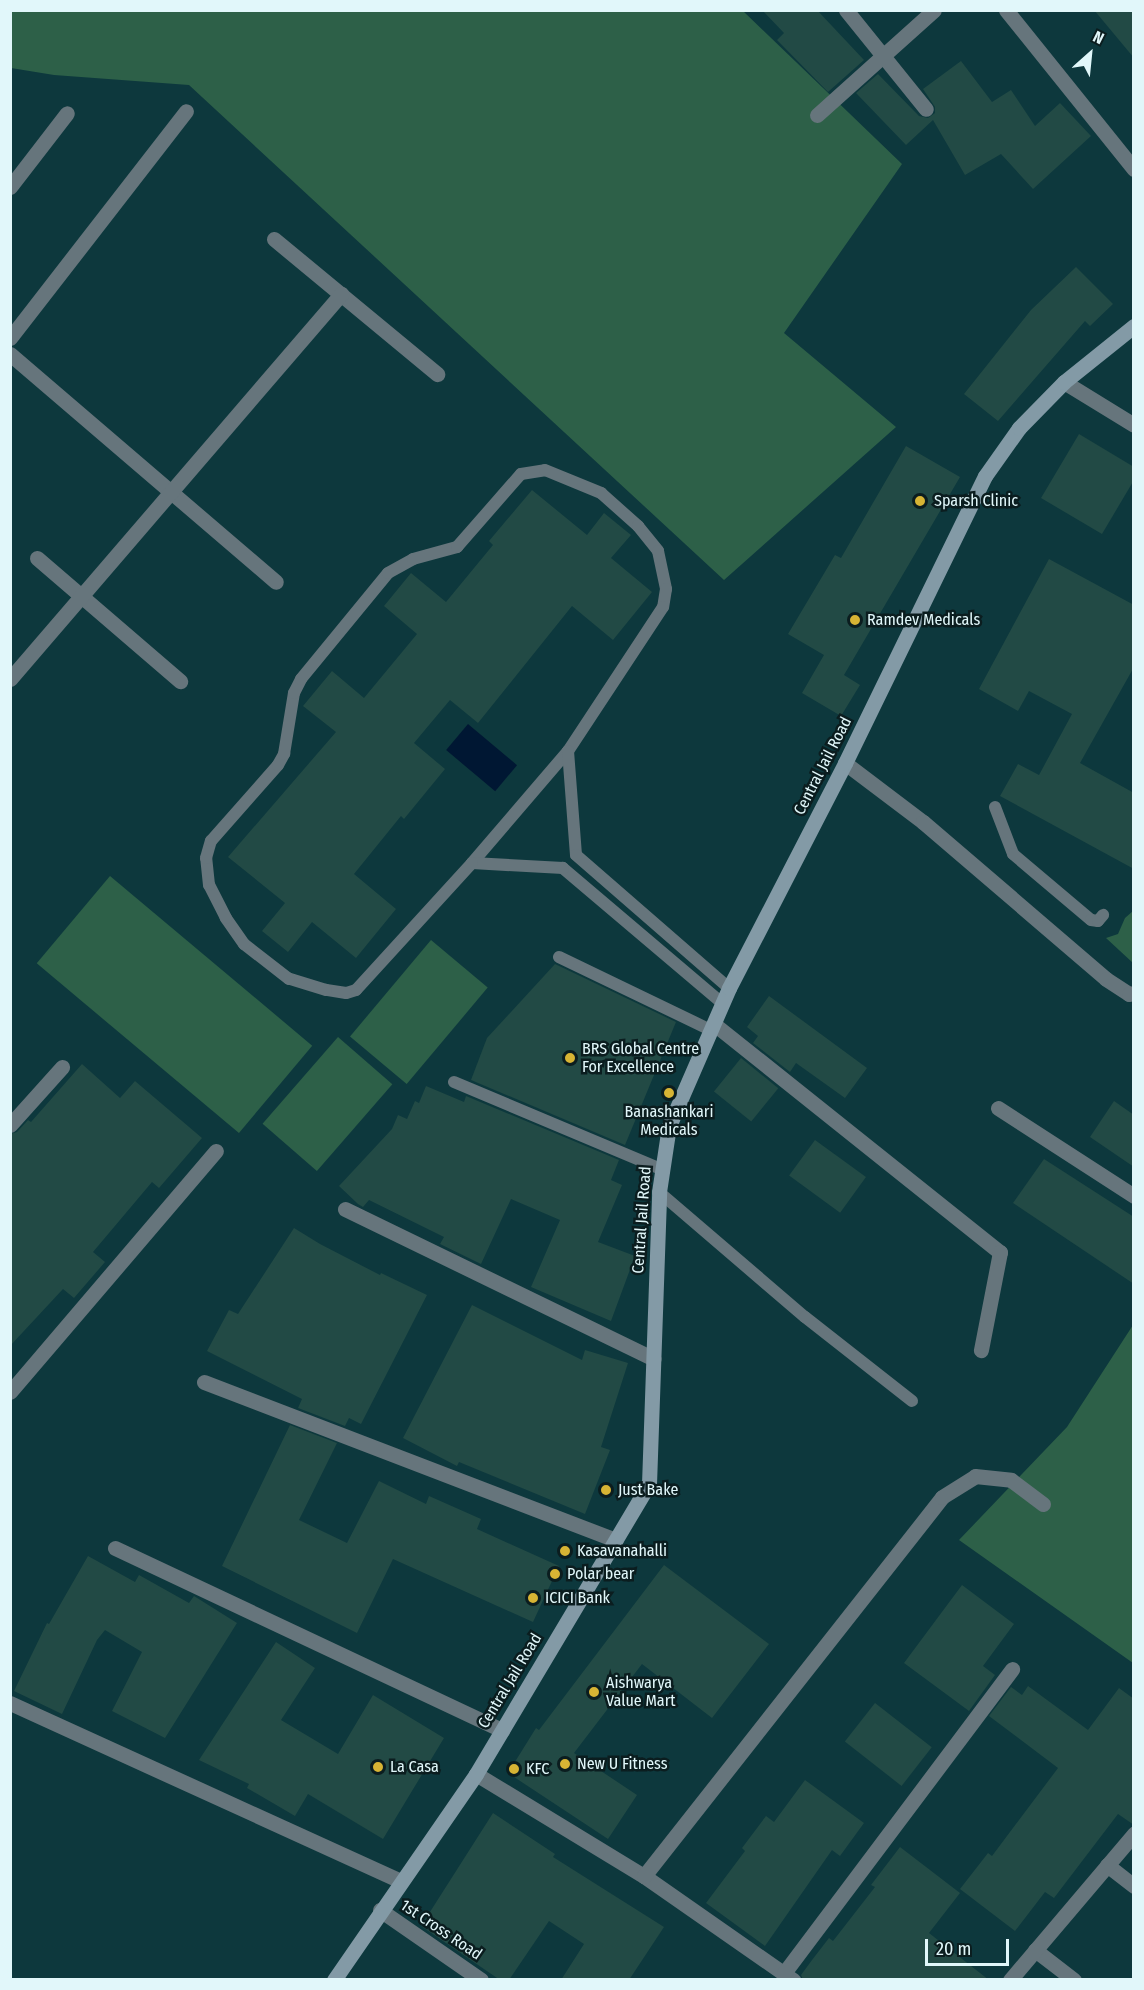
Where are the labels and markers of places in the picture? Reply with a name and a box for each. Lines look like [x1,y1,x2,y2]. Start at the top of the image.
place label: Sparsh Clinic [934,491,1018,511]
marker: Sparsh Clinic [911,492,929,510]
place label: Ramdev Medicals [867,610,980,630]
marker: Ramdev Medicals [848,613,862,627]
place label: BRS Global Centre For Excellence [582,1039,699,1077]
marker: BRS Global Centre For Excellence [563,1051,577,1065]
marker: Banashankari Medicals [662,1086,676,1100]
place label: Banashankari Medicals [625,1102,713,1140]
place label: Just Bake [618,1480,678,1500]
marker: Just Bake [599,1483,613,1497]
place label: Kasavanahalli [577,1541,667,1561]
marker: Kasavanahalli [558,1544,572,1558]
place label: Polar bear [567,1564,634,1584]
marker: Polar bear [548,1567,562,1581]
place label: ICICI Bank [545,1588,610,1608]
marker: ICICI Bank [526,1591,540,1605]
place label: Aishwarya Value Mart [606,1673,675,1711]
marker: Aishwarya Value Mart [587,1685,601,1699]
place label: New U Fitness [577,1754,668,1774]
place label: La Casa [390,1757,439,1777]
marker: New U Fitness [558,1757,572,1771]
place label: KFC [526,1759,549,1779]
marker: La Casa [371,1760,385,1774]
marker: KFC [507,1762,521,1776]

